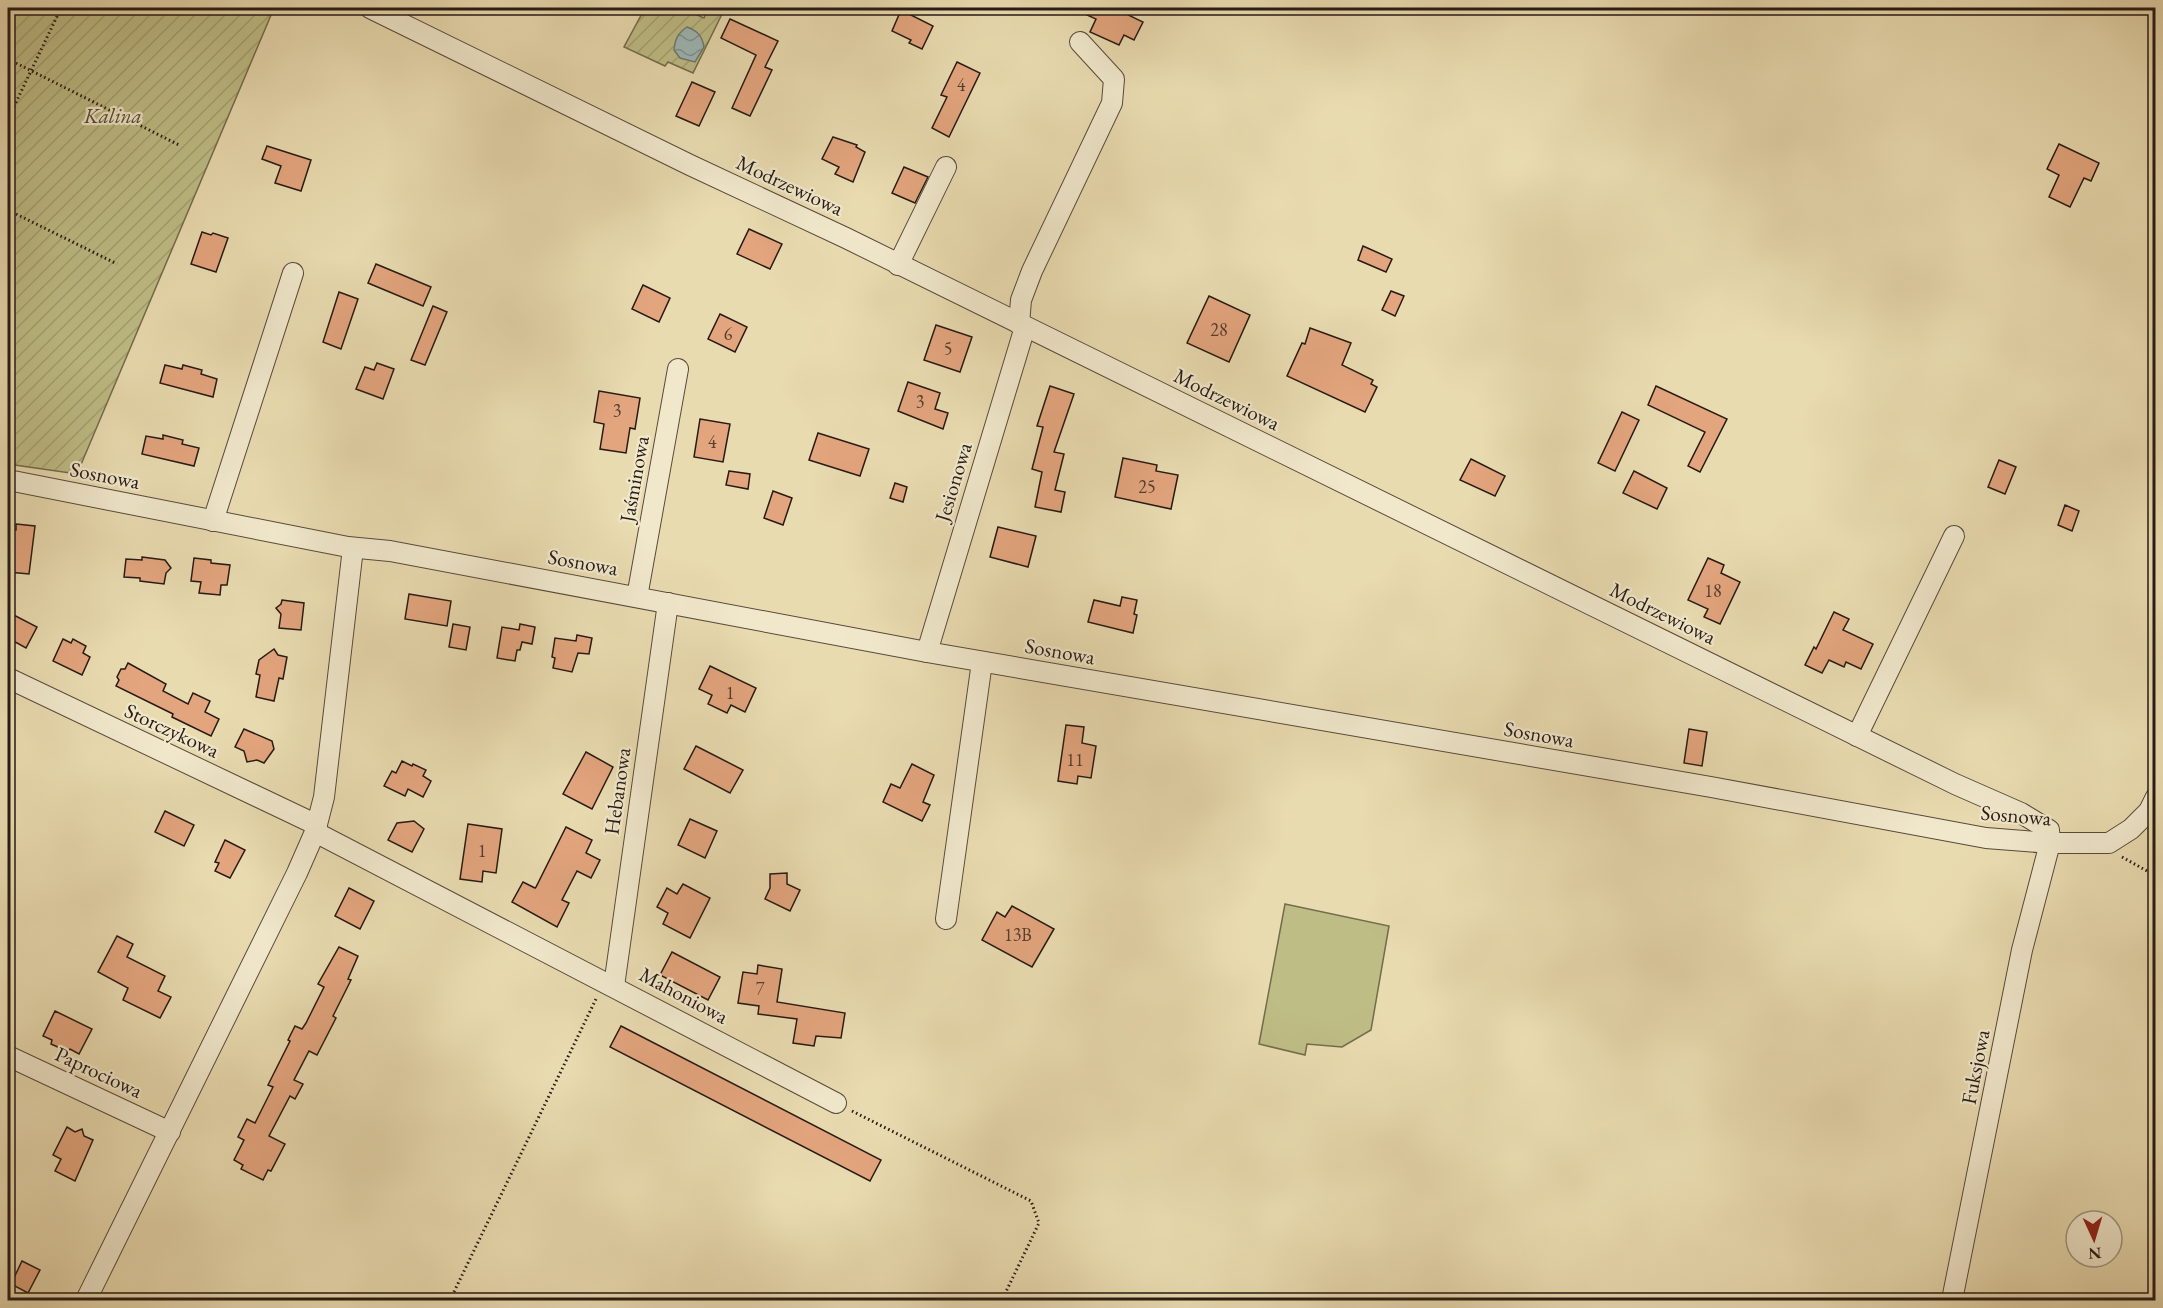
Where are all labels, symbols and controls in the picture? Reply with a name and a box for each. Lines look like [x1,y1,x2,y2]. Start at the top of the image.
house number: 4 [957,73,966,96]
park label: Kalina [83,102,142,129]
street label: Modrzewiowa [732,149,848,222]
house number: 28 [1210,318,1228,341]
house number: 6 [724,322,733,345]
house number: 5 [944,337,952,360]
street label: Modrzewiowa [1170,362,1285,437]
house number: 3 [916,390,924,413]
house number: 3 [613,399,621,422]
house number: 4 [708,430,717,453]
street label: Jaśminowa [613,433,655,526]
street label: Jesionowa [928,439,978,527]
street label: Sosnowa [68,455,143,495]
house number: 25 [1138,475,1156,498]
street label: Sosnowa [546,543,621,582]
street label: Modrzewiowa [1606,576,1721,651]
house number: 18 [1704,579,1722,602]
street label: Sosnowa [1023,632,1098,671]
house number: 1 [726,681,734,704]
street label: Storczykowa [120,696,224,764]
street label: Sosnowa [1502,715,1577,754]
street label: Hebanowa [598,745,637,836]
house number: 11 [1066,748,1084,771]
street label: Sosnowa [1980,798,2053,832]
house number: 1 [478,839,486,862]
house number: 13B [1004,923,1032,946]
street label: Mahoniowa [635,960,734,1030]
house number: 7 [756,977,765,1000]
street label: Fuksjowa [1955,1027,1996,1107]
street label: Paprociowa [51,1040,148,1104]
north arrow [2064,1209,2124,1269]
text: N [2088,1243,2102,1264]

